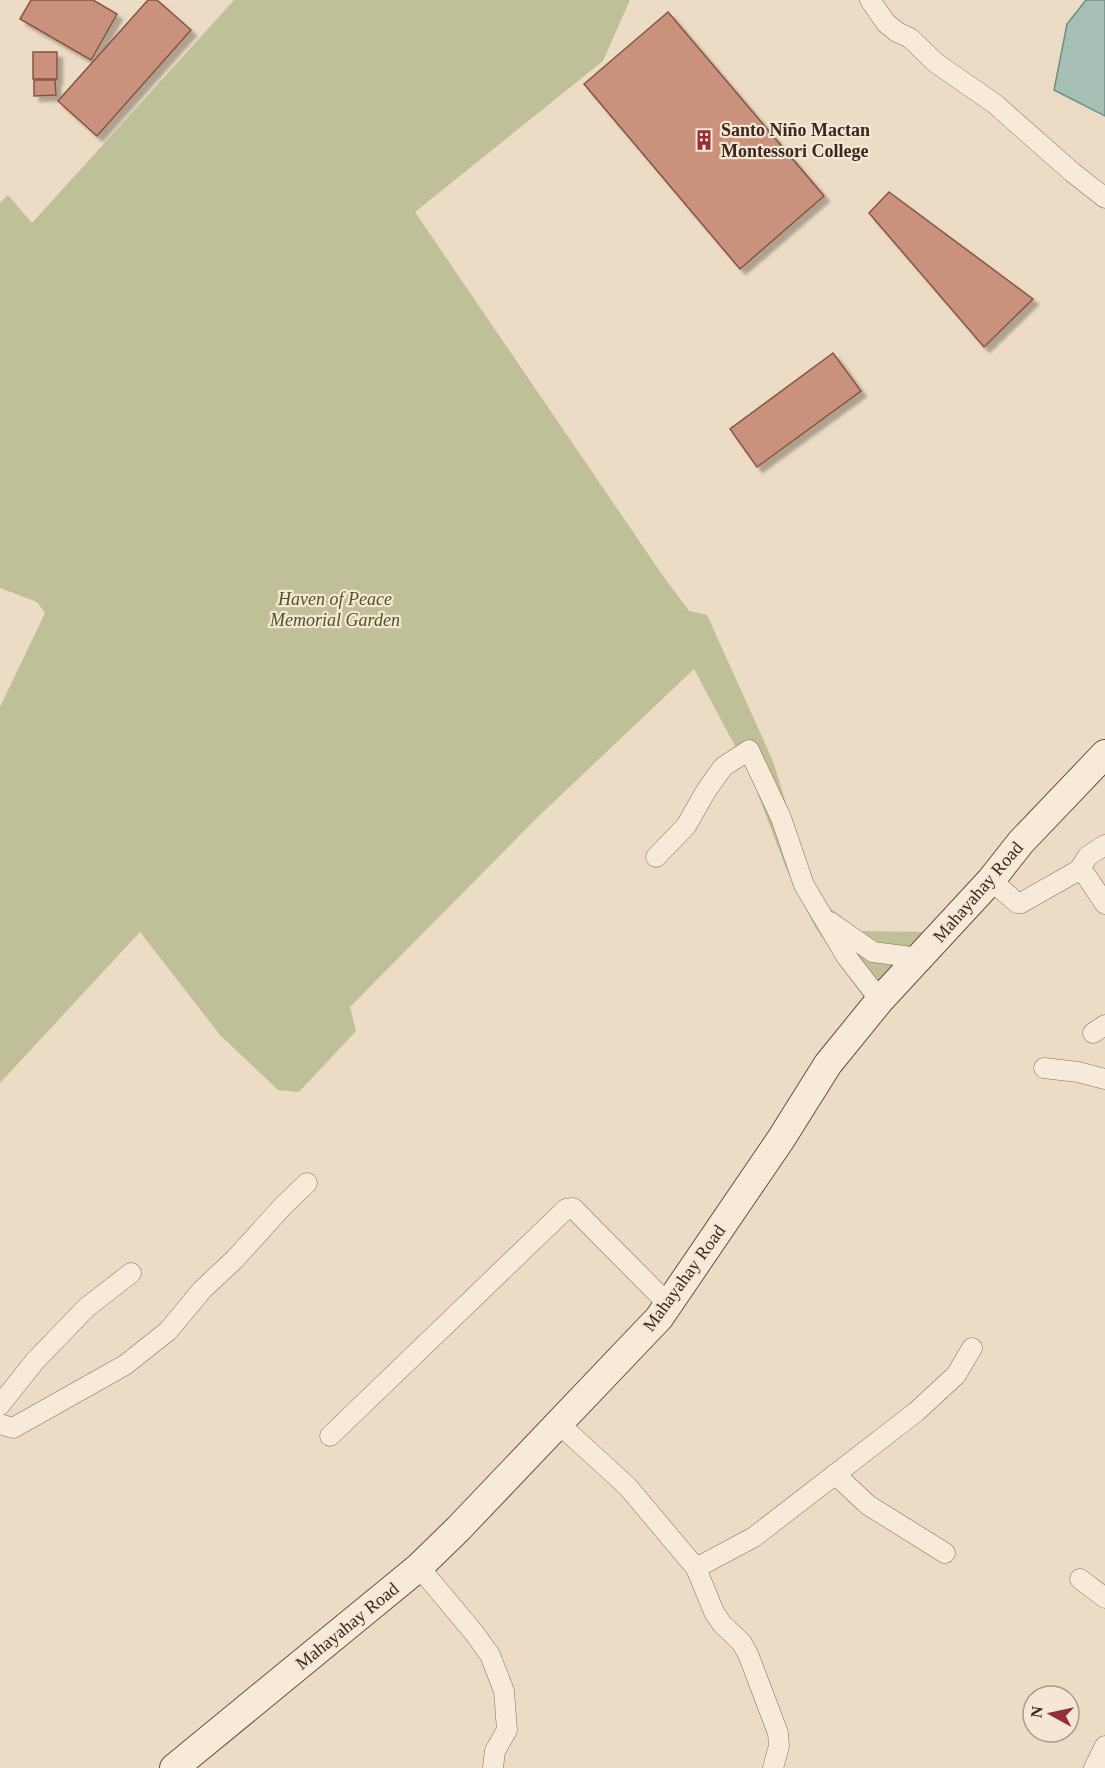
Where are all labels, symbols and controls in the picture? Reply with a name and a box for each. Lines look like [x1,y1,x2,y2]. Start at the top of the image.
place label: Santo Niño Mactan Montessori College [721,120,870,161]
building icon: Santo Niño Mactan Montessori College [692,128,716,152]
park label: Haven of Peace Memorial Garden [269,589,400,630]
street label: Mahayahay Road [929,838,1027,946]
street label: Mahayahay Road [639,1221,729,1335]
street label: Mahayahay Road [292,1578,402,1674]
north arrow [1021,1684,1081,1744]
text: N [1027,1705,1046,1719]

